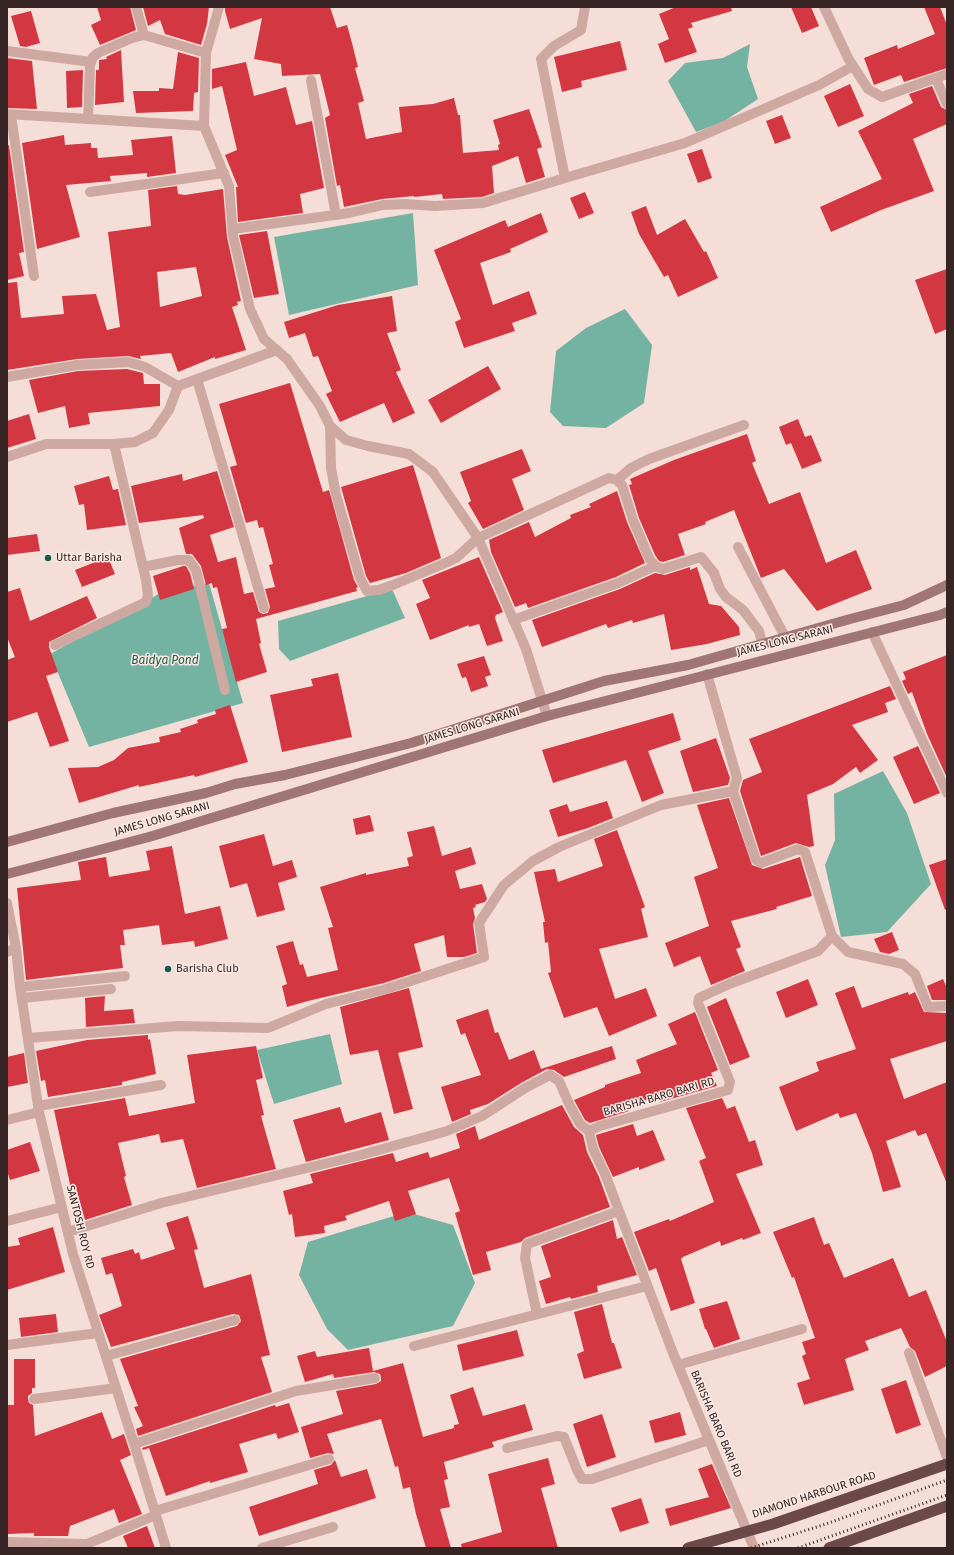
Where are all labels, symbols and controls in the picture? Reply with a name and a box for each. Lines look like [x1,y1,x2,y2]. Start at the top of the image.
place label: Uttar Barisha [56,551,122,565]
marker: Uttar Barisha [43,553,53,563]
street label: JAMES LONG SARANI [735,623,835,659]
water label: Baidya Pond [131,654,199,668]
street label: JAMES LONG SARANI [423,705,521,747]
street label: JAMES LONG SARANI [113,799,211,839]
place label: Barisha Club [176,962,239,976]
marker: Barisha Club [163,964,173,974]
street label: BARISHA BARO BARI RD [602,1075,716,1119]
street label: SANTOSH ROY RD [63,1184,97,1270]
street label: BARISHA BARO BARI RD [687,1368,745,1480]
street label: DIAMOND HARBOUR ROAD [751,1469,877,1521]

